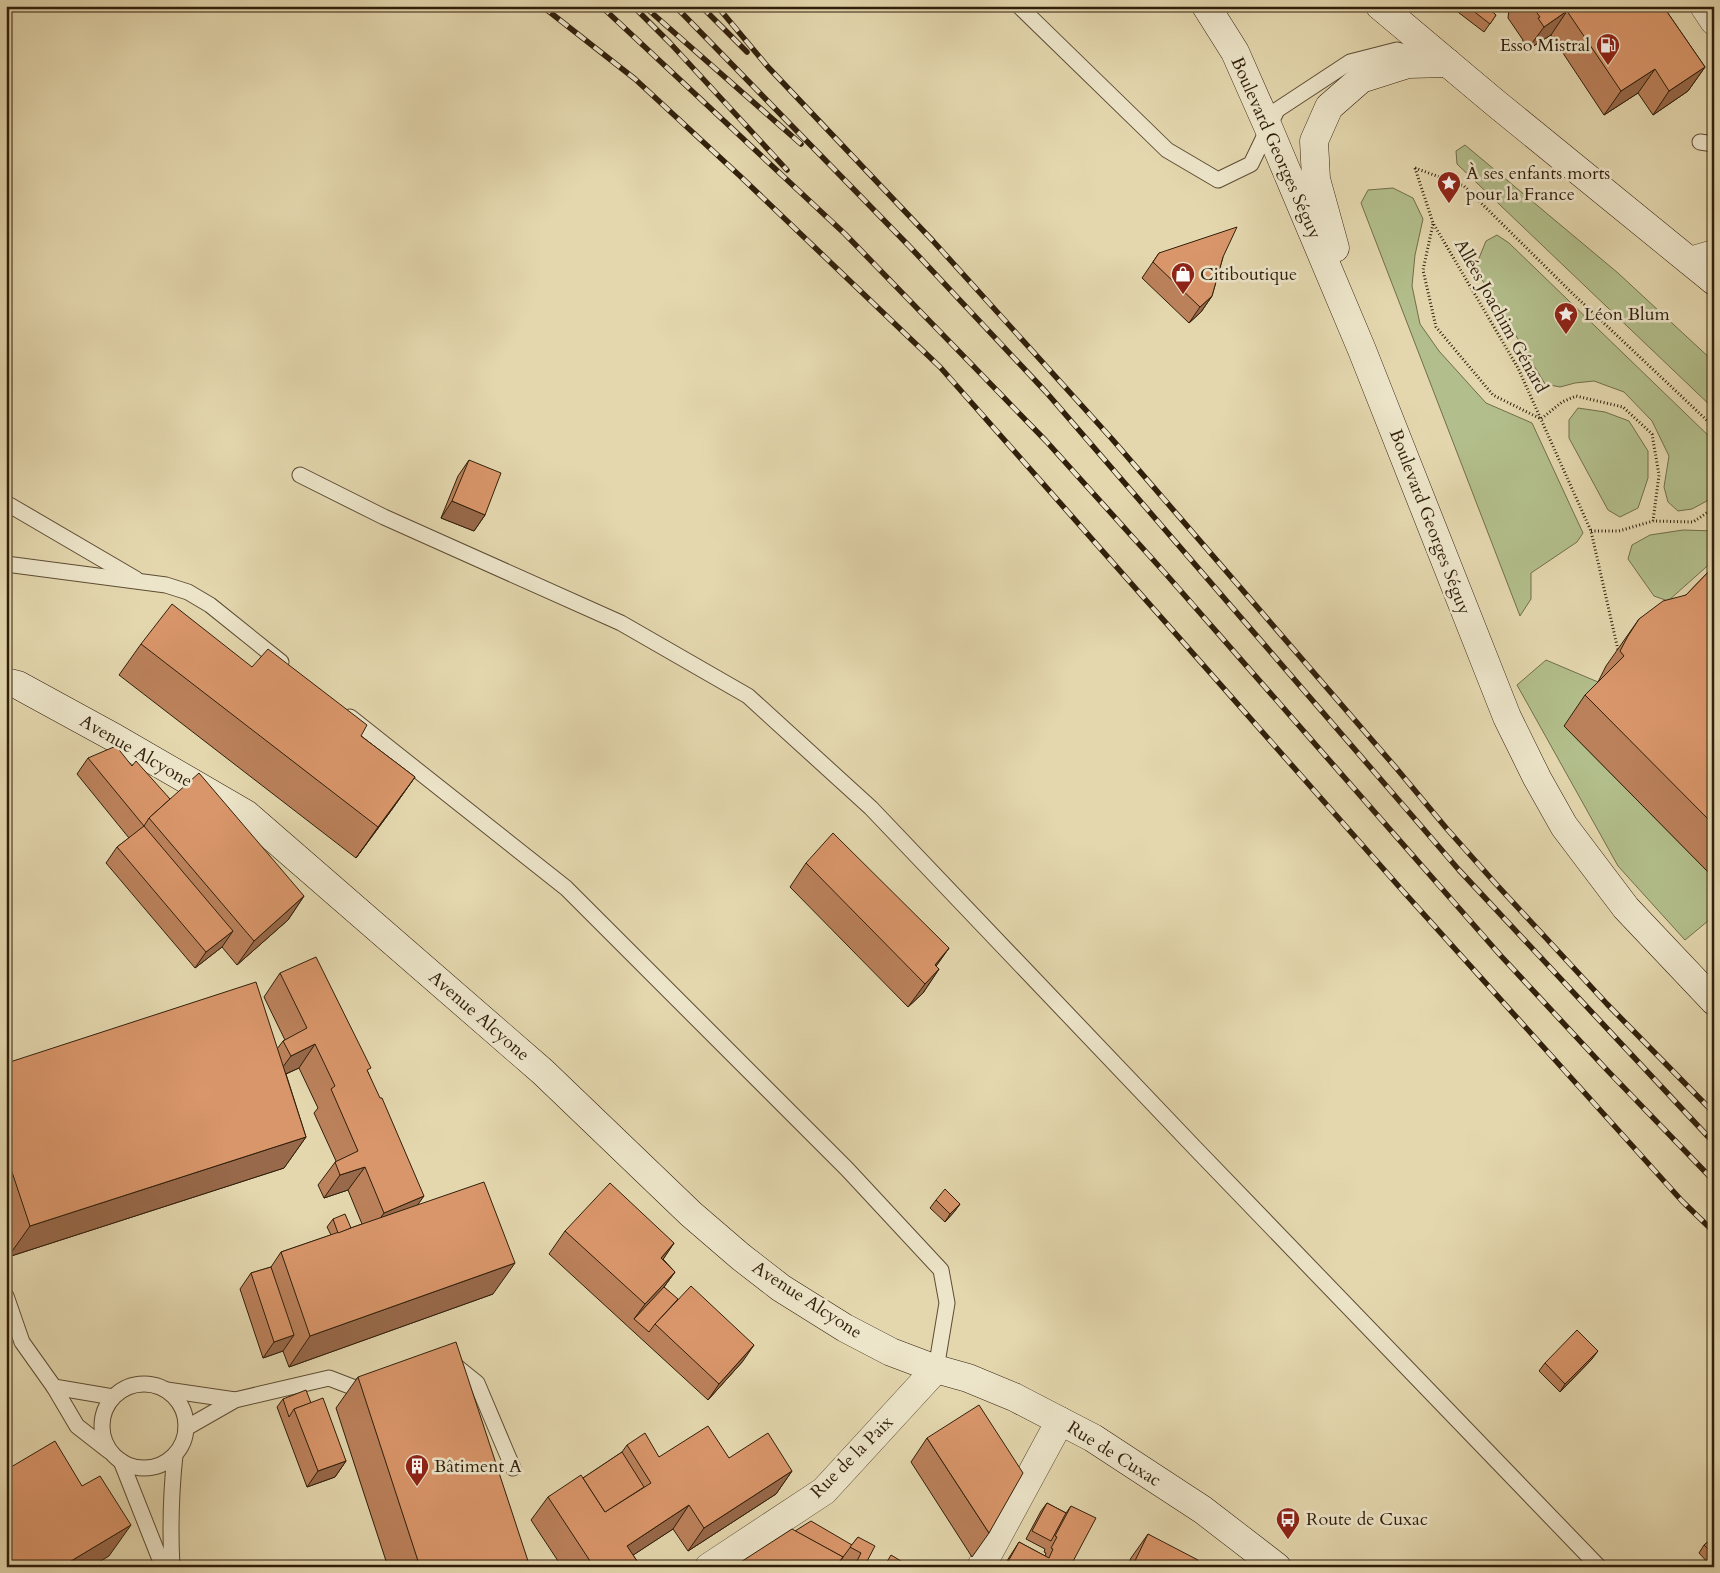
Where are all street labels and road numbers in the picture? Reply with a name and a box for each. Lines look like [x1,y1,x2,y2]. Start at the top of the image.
street label: Boulevard Georges Séguy [1225,53,1328,243]
street label: Allées Joachim Génard [1448,234,1554,398]
street label: Boulevard Georges Séguy [1383,426,1477,619]
street label: Avenue Alcyone [75,709,197,793]
street label: Avenue Alcyone [423,965,535,1067]
street label: Avenue Alcyone [747,1255,867,1345]
street label: Rue de la Paix [805,1410,899,1504]
street label: Rue de Cuxac [1062,1415,1166,1493]

